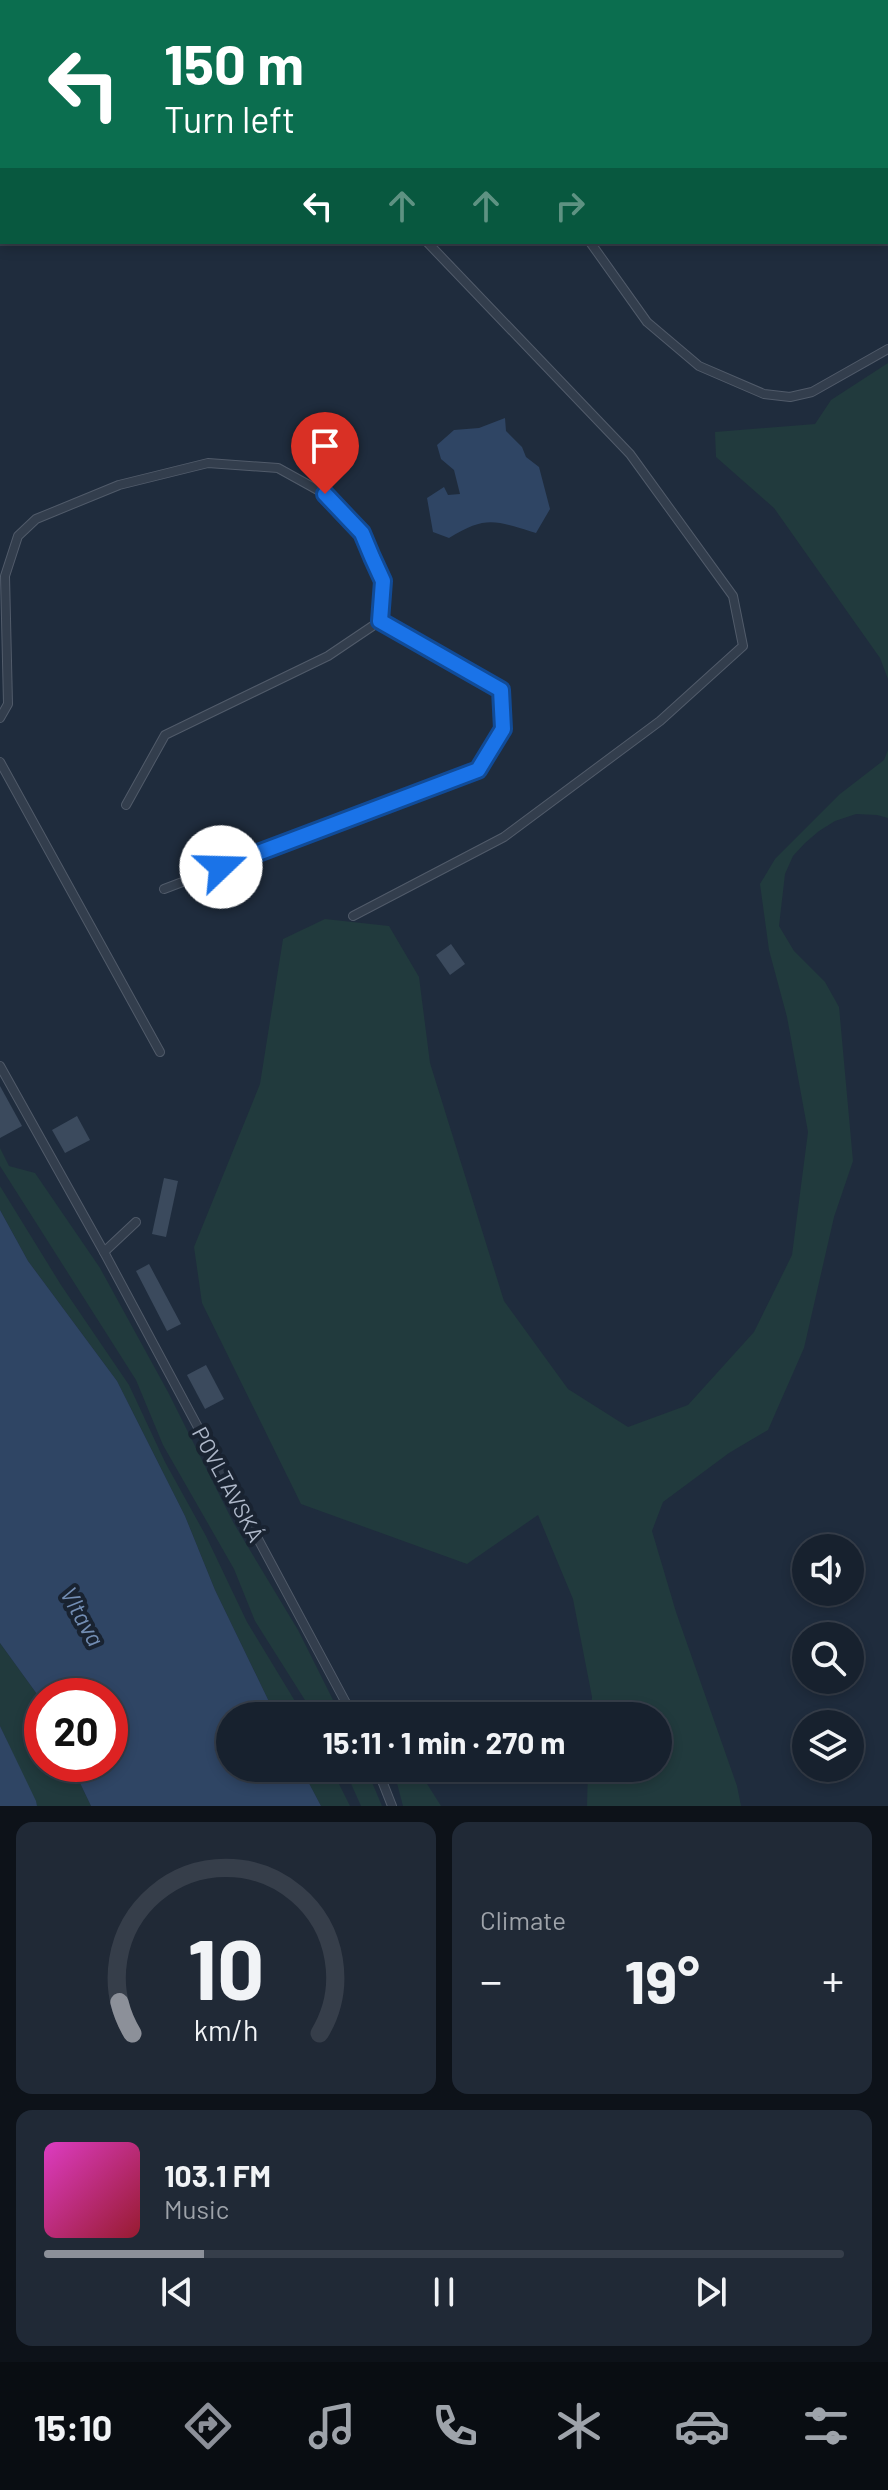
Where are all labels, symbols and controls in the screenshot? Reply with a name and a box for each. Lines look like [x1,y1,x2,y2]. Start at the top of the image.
text: 150 m [164,29,304,96]
icon: left [32,32,136,136]
text: Turn left [164,97,295,140]
icon: left [296,184,340,228]
icon: ahead [380,184,424,228]
icon: ahead [464,184,508,228]
icon: right [548,184,592,228]
pin [291,412,359,494]
icon: arrive [303,424,347,468]
position arrow [179,825,263,909]
street label: POVLTAVSKÁ [188,1422,270,1546]
map controls [792,1534,864,1782]
button: sound [792,1534,864,1606]
water label: Vltava [55,1581,111,1651]
button: search [792,1622,864,1694]
speed limit sign: 20 [24,1678,128,1782]
button: layers [792,1710,864,1782]
text: 15:11 · 1 min · 270 m [323,1724,565,1760]
text: Climate [480,1904,566,1935]
text: 10 [188,1917,264,2017]
text: 19° [624,1944,700,2016]
text: − [480,1953,502,2006]
text: + [822,1953,844,2006]
text: km/h [194,2012,258,2047]
text: 103.1 FM [164,2157,271,2193]
text: Music [164,2193,229,2224]
icon: previous [155,2270,199,2314]
icon: pause [422,2270,466,2314]
icon: next [689,2270,733,2314]
icon: directions [180,2398,236,2454]
icon: music [304,2398,360,2454]
icon: phone [427,2398,483,2454]
icon: climate [551,2398,607,2454]
icon: car [674,2398,730,2454]
icon: filters [798,2398,854,2454]
text: 15:10 [34,2405,112,2448]

